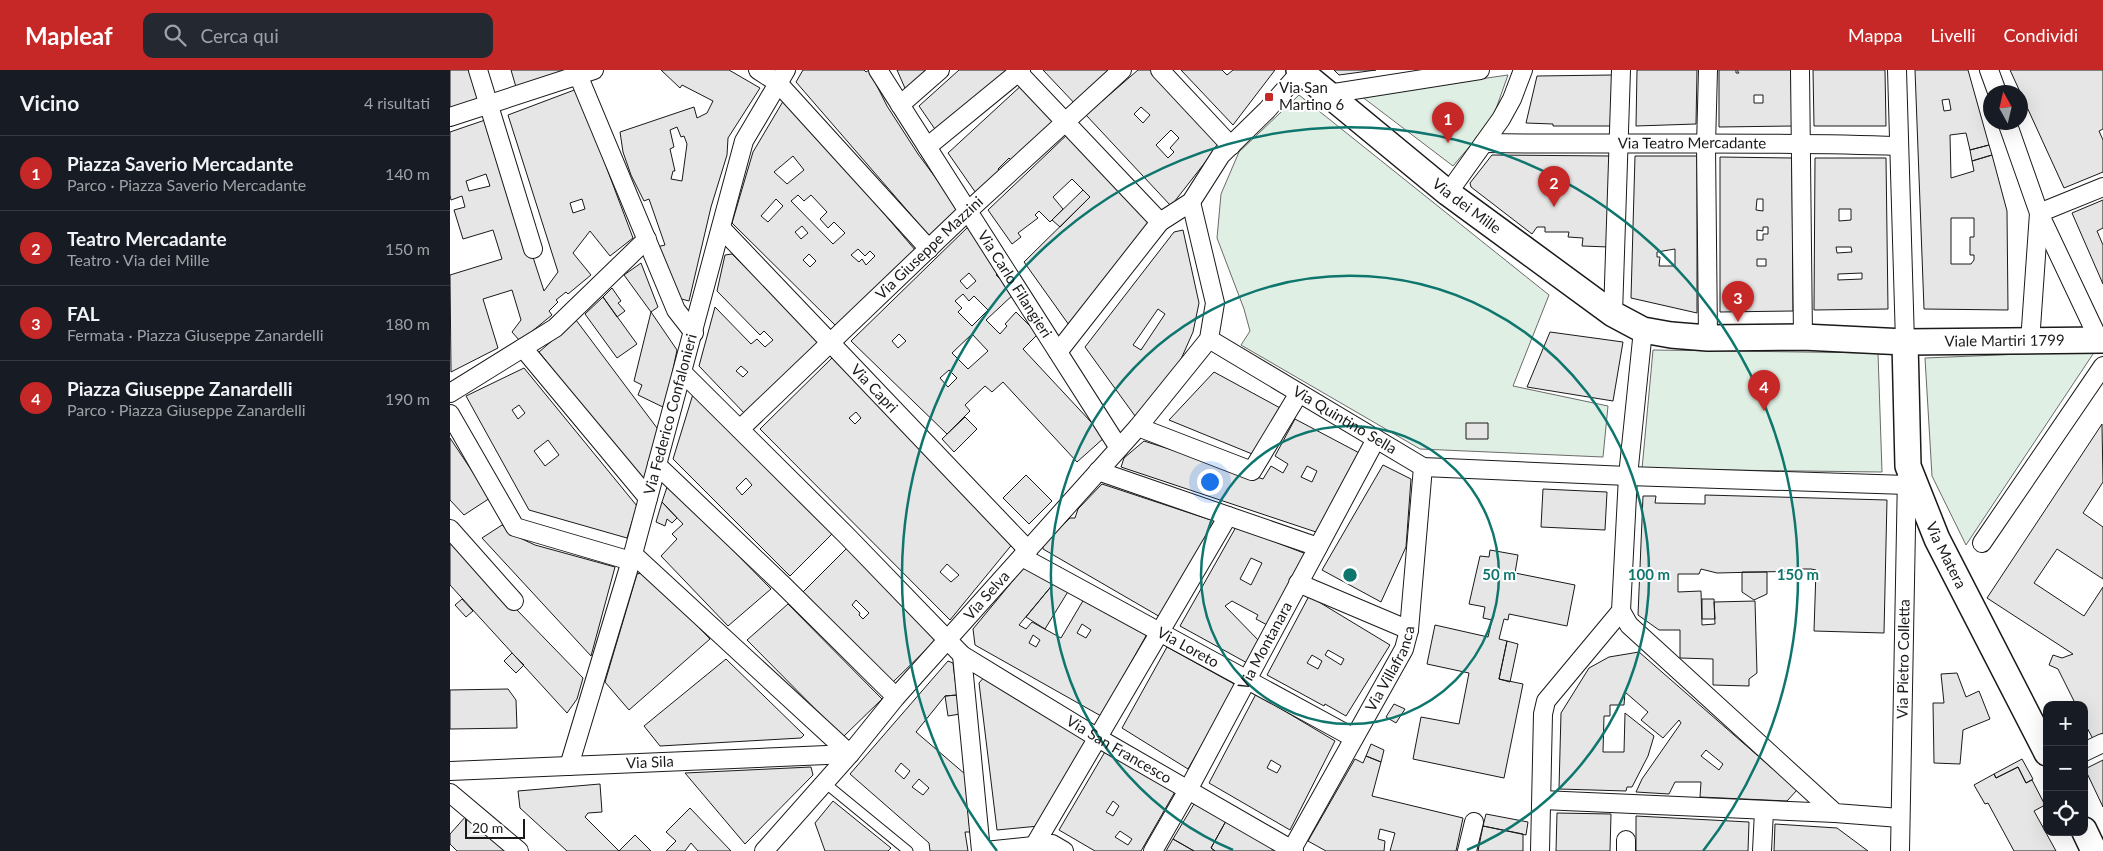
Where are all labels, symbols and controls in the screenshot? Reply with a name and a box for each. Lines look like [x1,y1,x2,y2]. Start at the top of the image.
search box [143,13,493,58]
text: Mapleaf [25,21,113,50]
icon: search [161,21,189,49]
text: Cerca qui [201,24,279,47]
text: Mappa [1848,24,1903,46]
text: Livelli [1931,24,1975,46]
text: Condividi [2003,24,2078,46]
place label: Via San Martino 6 [1279,78,1345,113]
north arrow [1983,85,2028,130]
text: Vicino [20,90,79,115]
marker: Via San Martino 6 [1263,91,1275,103]
text: 4 risultati [364,93,430,112]
pin: 1 [1432,102,1464,143]
street label: Via Teatro Mercadante [1618,133,1766,152]
text: Piazza Saverio Mercadante [67,152,294,175]
text: 1 [31,164,41,183]
text: 140 m [385,164,430,183]
pin: 2 [1538,166,1570,207]
street label: Via dei Mille [1429,174,1505,237]
text: Parco · Piazza Saverio Mercadante [67,175,306,194]
street label: Via Giuseppe Mazzini [871,192,986,303]
text: Teatro Mercadante [67,227,227,250]
street label: Via Carlo Filangieri [975,227,1056,341]
text: 2 [31,239,41,258]
text: 150 m [385,239,430,258]
text: Teatro · Via dei Mille [67,250,210,269]
pin: 3 [1722,281,1754,322]
text: FAL [67,302,100,325]
text: 3 [31,314,41,333]
text: 180 m [385,314,430,333]
text: Fermata · Piazza Giuseppe Zanardelli [67,325,324,344]
street label: Viale Martiri 1799 [1944,330,2065,350]
street label: Via Federico Confalonieri [639,332,700,497]
street label: Via Capri [848,360,902,416]
pin: 4 [1748,370,1780,411]
text: Piazza Giuseppe Zanardelli [67,377,293,400]
street label: Via Quintino Sella [1290,381,1400,457]
text: 4 [31,389,41,408]
text: 190 m [385,389,430,408]
text: Parco · Piazza Giuseppe Zanardelli [67,400,306,419]
your location [1197,469,1223,495]
street label: Via Matera [1923,519,1971,591]
text: 50 m [1482,565,1516,583]
text: 100 m [1628,565,1670,583]
text: 150 m [1777,565,1819,583]
centre of rings [1341,566,1359,584]
street label: Via Selva [959,567,1013,623]
street label: Via Montanara [1234,598,1295,692]
street label: Via Pietro Colletta [1892,599,1913,719]
street label: Via Loreto [1154,622,1222,671]
street label: Via Villafranca [1361,625,1417,714]
map controls [2043,701,2088,836]
button: + [2043,701,2088,746]
street label: Via San Francesco [1064,711,1175,787]
button: − [2043,746,2088,791]
street label: Via Sila [626,752,674,772]
button: locate [2043,791,2088,836]
scale bar [465,816,525,839]
text: 20 m [472,819,503,836]

